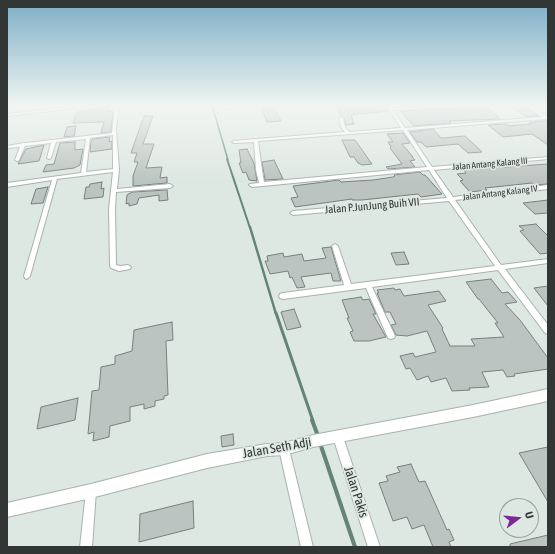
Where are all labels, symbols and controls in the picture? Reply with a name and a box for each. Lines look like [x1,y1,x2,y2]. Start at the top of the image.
street label: Jalan Antang Kalang III [452,155,528,173]
street label: Jalan Antang Kalang IV [462,183,538,203]
street label: Jalan P.JunJung Buih VII [324,195,420,217]
street label: Jalan Seth Adji [241,434,313,462]
street label: Jalan Pakis [340,464,372,520]
north arrow [499,498,539,538]
text: U [523,510,536,520]

